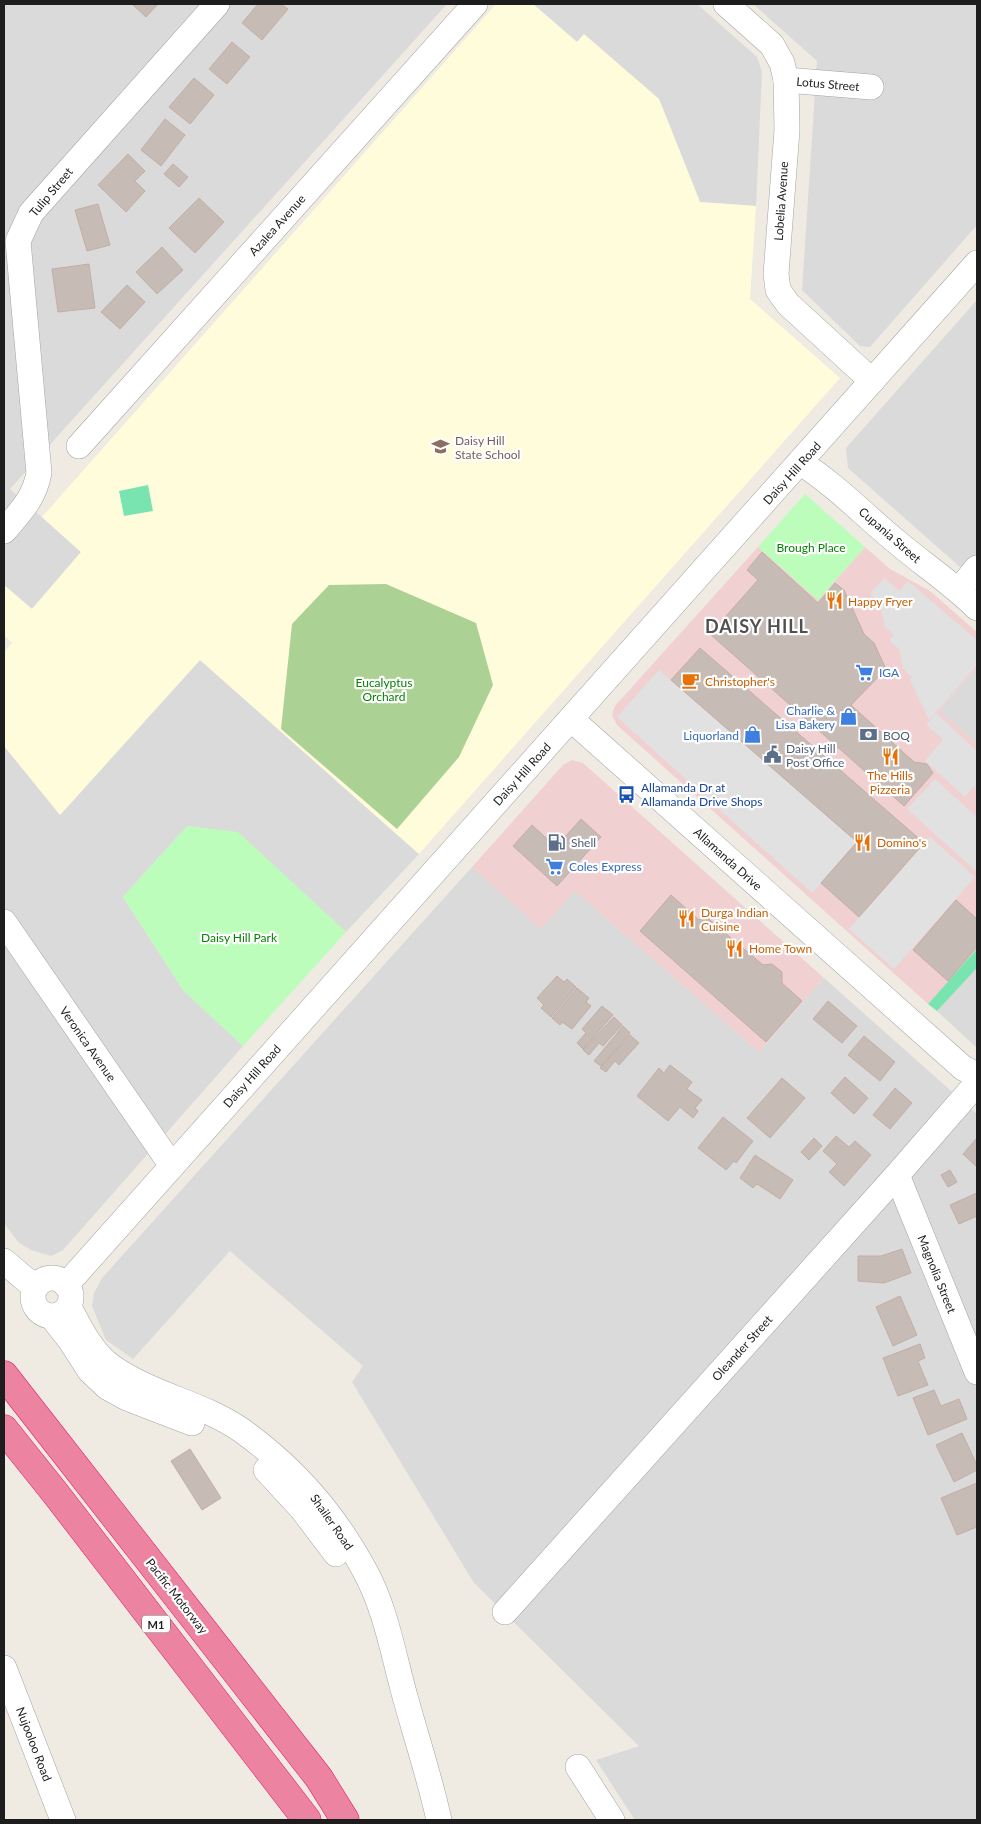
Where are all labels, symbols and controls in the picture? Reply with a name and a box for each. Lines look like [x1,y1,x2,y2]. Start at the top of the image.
street label: Lotus Street [796,74,861,94]
street label: Lobelia Avenue [771,161,791,241]
street label: Tulip Street [26,164,76,220]
street label: Azalea Avenue [246,191,308,259]
place label: Daisy Hill State School [455,433,520,462]
school or university icon: Daisy Hill State School [431,437,451,457]
street label: Daisy Hill Road [760,439,824,507]
street label: Cupania Street [856,504,925,567]
park label: Brough Place [776,540,846,555]
restaurant icon: Happy Fryer [824,591,844,611]
place label: Happy Fryer [848,594,913,609]
district label: DAISY HILL [705,615,809,637]
supermarket icon: IGA [855,662,875,682]
place label: IGA [879,665,900,680]
cafe icon: Christopher's [681,671,701,691]
place label: Christopher's [705,674,775,689]
park label: Eucalyptus Orchard [356,675,412,704]
place label: Charlie & Lisa Bakery [775,703,836,732]
shop icon: Charlie & Lisa Bakery [839,707,859,727]
shop icon: Liquorland [743,725,763,745]
bank icon: BOQ [859,725,879,745]
place label: Liquorland [683,728,739,743]
place label: BOQ [883,728,910,743]
street label: Daisy Hill Road [490,740,554,808]
place label: Daisy Hill Post Office [786,741,844,770]
public building icon: Daisy Hill Post Office [762,745,782,765]
restaurant icon: The Hills Pizzeria [880,746,900,766]
place label: The Hills Pizzeria [867,768,913,797]
place label: Allamanda Dr at Allamanda Drive Shops [641,780,763,809]
bus stop icon: Allamanda Dr at Allamanda Drive Shops [617,784,637,804]
street label: Allamanda Drive [691,824,765,894]
fuel station icon: Shell [547,832,567,852]
restaurant icon: Domino's [853,832,873,852]
place label: Shell [571,835,596,850]
place label: Domino's [877,835,926,850]
supermarket icon: Coles Express [545,856,565,876]
place label: Coles Express [569,859,642,874]
place label: Durga Indian Cuisine [701,905,768,934]
restaurant icon: Durga Indian Cuisine [677,909,697,929]
park label: Daisy Hill Park [201,930,278,945]
restaurant icon: Home Town [725,938,745,958]
place label: Home Town [749,941,812,956]
street label: Veronica Avenue [57,1004,119,1084]
street label: Daisy Hill Road [220,1042,284,1110]
street label: Magnolia Street [914,1233,960,1316]
street label: Oleander Street [709,1312,776,1384]
street label: Shailer Road [307,1491,357,1553]
street label: Pacific Motorway [143,1555,212,1637]
road number: M1 [142,1616,170,1632]
street label: Nujooloo Road [13,1705,55,1783]

